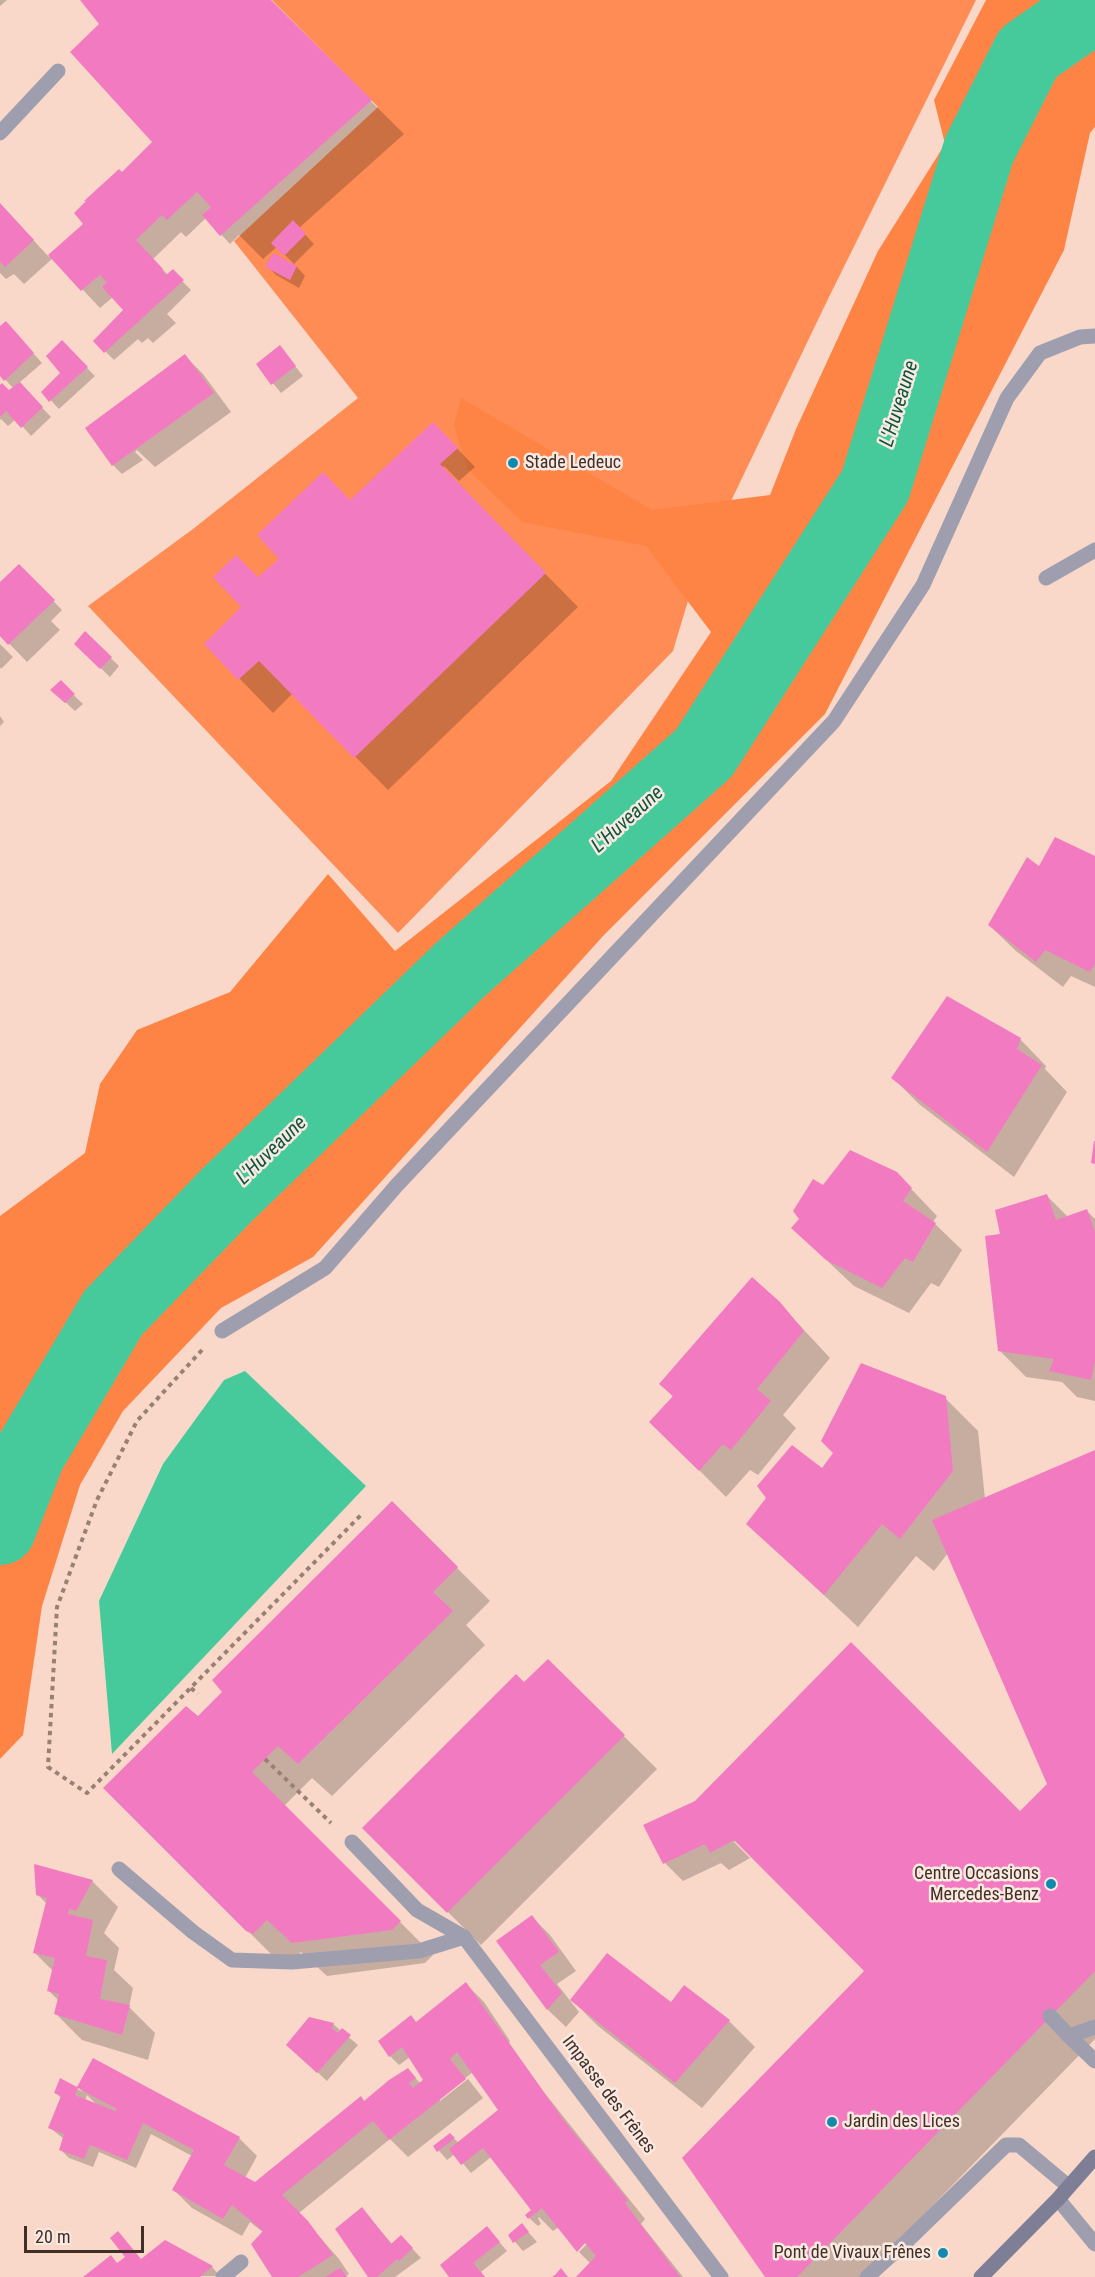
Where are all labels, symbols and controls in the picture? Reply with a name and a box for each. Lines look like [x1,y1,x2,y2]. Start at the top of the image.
water label: L'Huveaune [876,358,924,450]
place label: Stade Ledeuc [525,452,621,474]
marker: Stade Ledeuc [506,456,520,470]
water label: L'Huveaune [587,781,669,859]
water label: L'Huveaune [232,1112,312,1190]
place label: Centre Occasions Mercedes-Benz [914,1863,1039,1906]
marker: Centre Occasions Mercedes-Benz [1044,1877,1058,1891]
street label: Impasse des Frênes [557,2032,659,2158]
place label: Jardin des Lices [844,2111,960,2133]
marker: Jardin des Lices [825,2115,839,2129]
scale bar [27,2214,147,2252]
text: 20 m [35,2226,70,2247]
place label: Pont de Vivaux Frênes [774,2242,931,2264]
marker: Pont de Vivaux Frênes [936,2246,950,2260]

